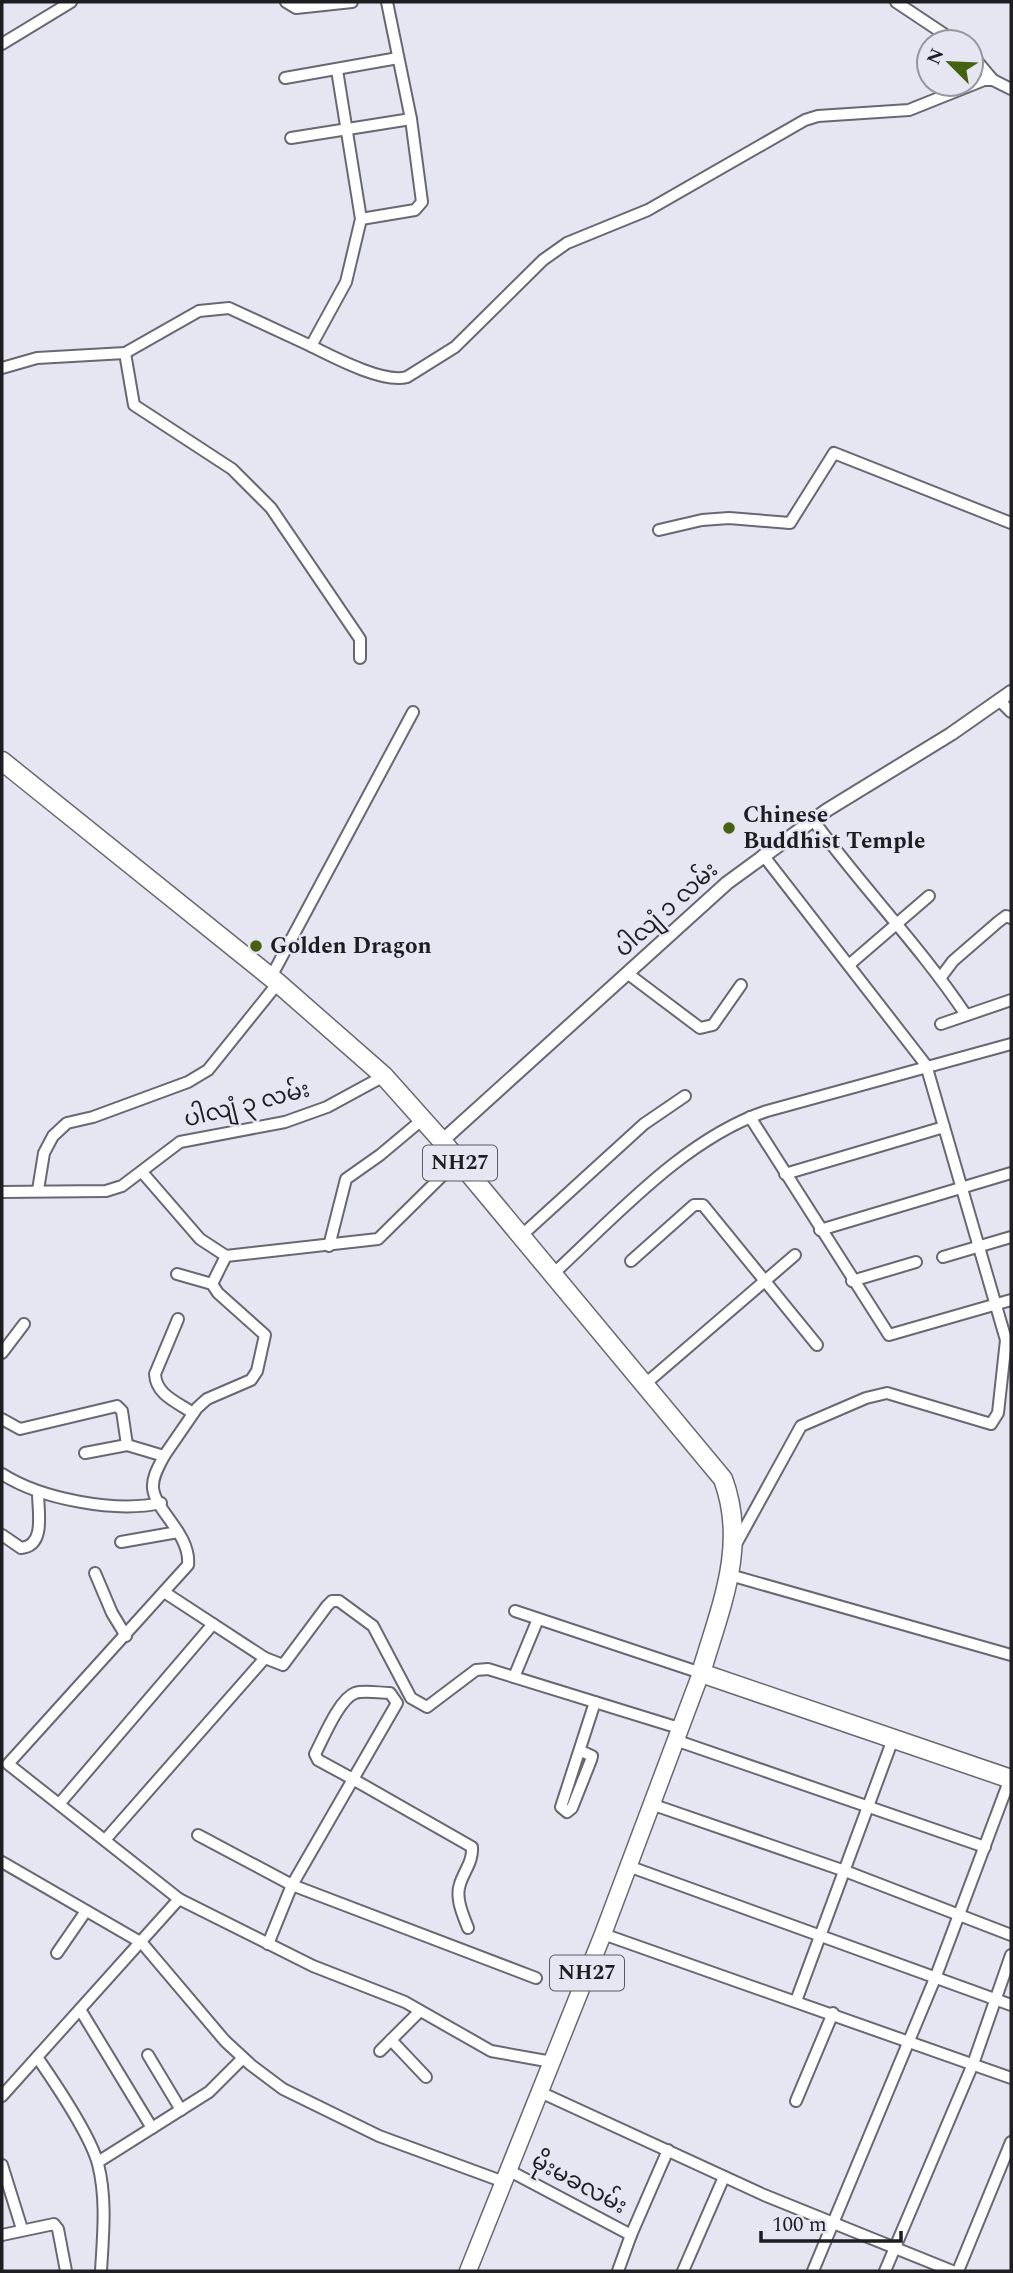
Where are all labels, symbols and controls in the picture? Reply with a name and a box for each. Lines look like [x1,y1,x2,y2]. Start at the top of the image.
north arrow [915,28,985,98]
text: N [919,44,952,70]
place label: Chinese Buddhist Temple [743,798,925,859]
marker: Chinese Buddhist Temple [721,820,737,836]
street label: ပါလျံ ၁ လမ်း [607,854,727,966]
place label: Golden Dragon [270,929,432,964]
marker: Golden Dragon [248,938,264,954]
street label: ပါလျံ ၃ လမ်း [180,1072,314,1138]
road number: NH27 [423,1146,497,1180]
road number: NH27 [550,1955,624,1990]
street label: မိုးမခလမ်း [525,2144,633,2224]
scale bar [761,2200,901,2244]
text: 100 m [772,2209,827,2241]

